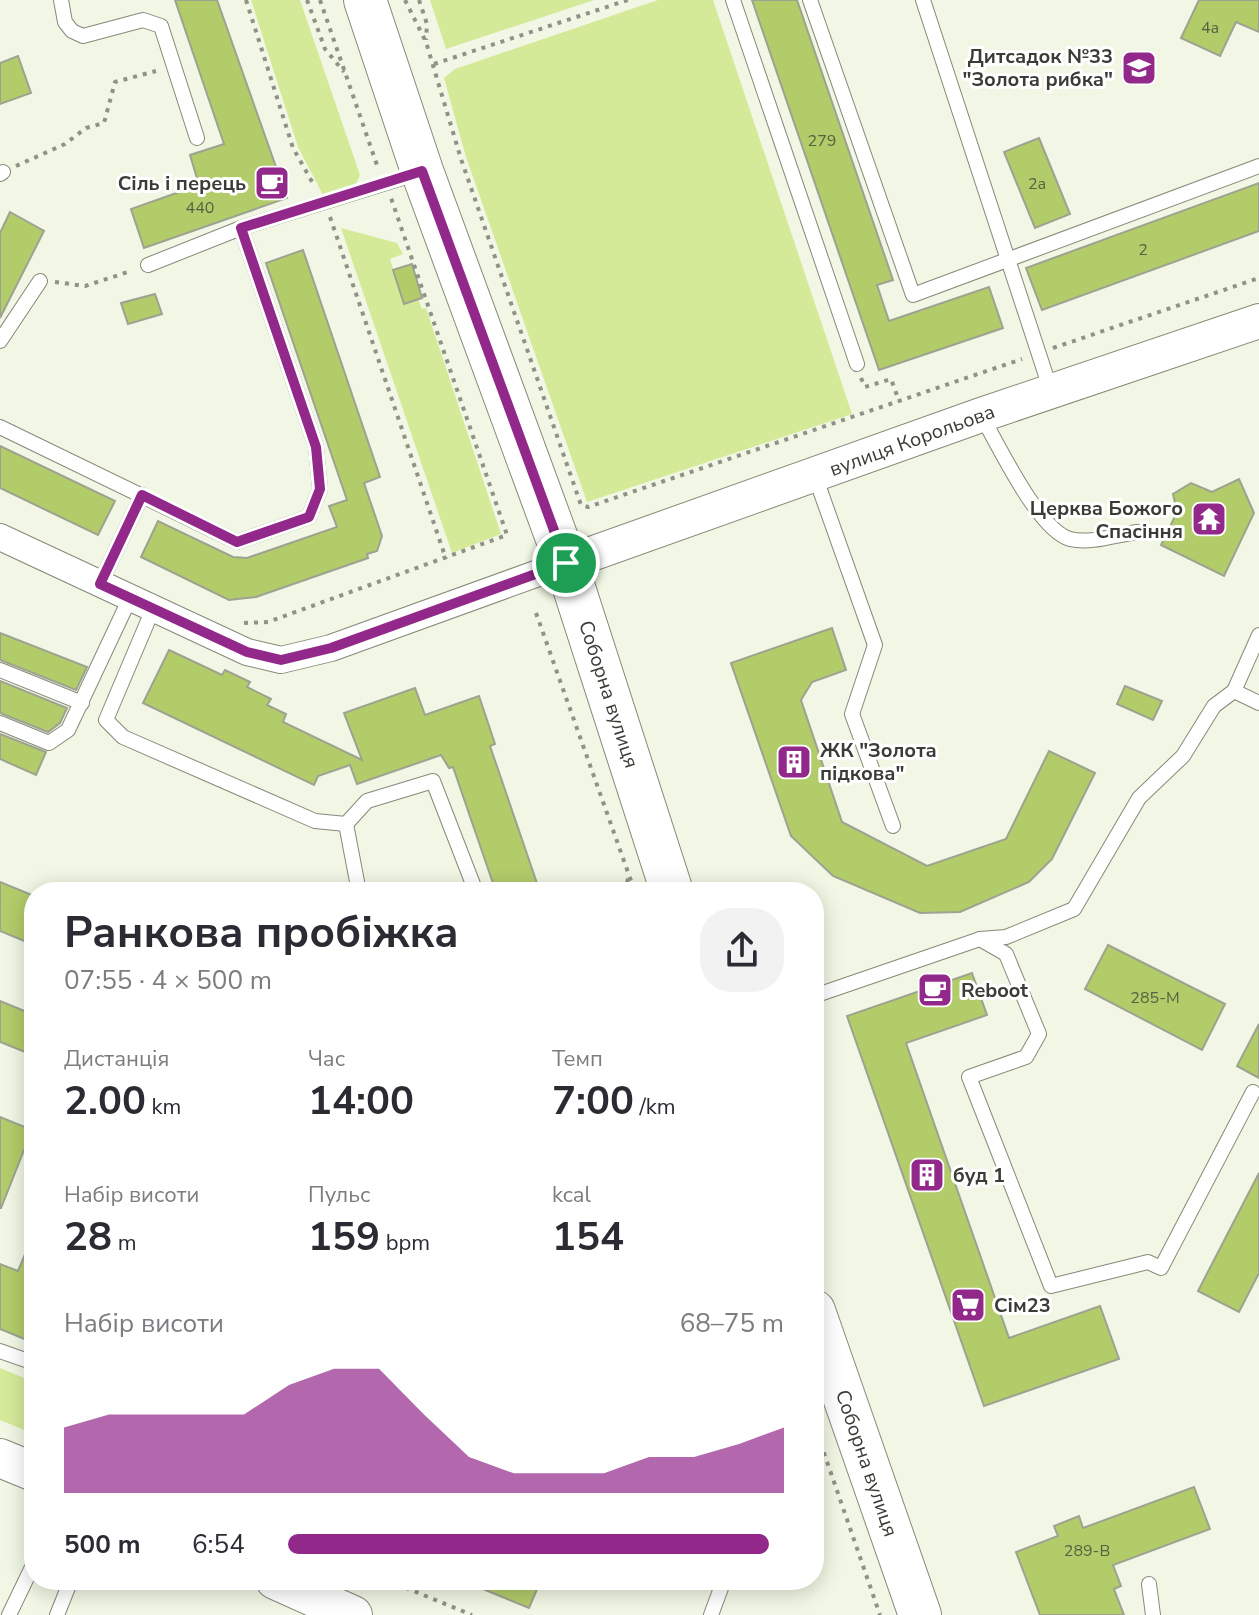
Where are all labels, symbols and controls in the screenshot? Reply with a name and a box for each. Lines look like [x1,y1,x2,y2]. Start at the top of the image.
house number: 4а [1201,17,1219,39]
place label: Дитсадок №33 "Золота рибка" [962,43,1113,93]
school or university icon: Дитсадок №33 "Золота рибка" [1120,49,1158,87]
house number: 279 [808,130,836,152]
cafe icon: Сіль і перець [253,164,291,202]
place label: Сіль і перець [118,170,246,197]
house number: 2а [1028,173,1046,195]
house number: 440 [186,197,214,219]
house number: 2 [1138,239,1148,261]
street label: вулиця Корольова [826,398,999,483]
place label: Церква Божого Спасіння [1030,495,1183,545]
temple icon: Церква Божого Спасіння [1190,500,1228,538]
pin [532,529,600,597]
icon: arrive [544,541,588,585]
street label: Соборна вулиця [572,617,645,771]
place label: ЖК "Золота підкова" [820,737,937,787]
building icon: ЖК "Золота підкова" [775,743,813,781]
text: Ранкова пробіжка [64,903,459,963]
button: share [700,908,784,992]
text: 07:55 · 4 × 500 m [64,963,272,998]
cafe icon: Reboot [916,971,954,1009]
place label: Reboot [961,977,1028,1004]
house number: 285-М [1130,987,1180,1009]
text: Дистанція [64,1044,169,1074]
text: Час [308,1044,345,1074]
text: Темп [552,1044,603,1074]
text: 2.00 [64,1074,146,1128]
text: 14:00 [308,1074,414,1128]
text: 7:00 [552,1074,634,1128]
text: km [146,1092,181,1122]
text: /km [634,1092,676,1122]
building icon: буд 1 [908,1156,946,1194]
place label: буд 1 [953,1162,1005,1189]
text: Набір висоти [64,1180,199,1210]
text: Пульс [308,1180,370,1210]
text: kcal [552,1180,591,1210]
text: 28 [64,1210,112,1264]
text: 159 [308,1210,380,1264]
text: 154 [552,1210,624,1264]
text: m [112,1228,137,1258]
text: bpm [380,1228,430,1258]
supermarket icon: Сім23 [949,1286,987,1324]
place label: Сім23 [994,1292,1051,1319]
text: Набір висоти [64,1306,224,1341]
text: 68–75 m [680,1306,784,1341]
street label: Соборна вулиця [829,1386,904,1540]
text: 500 m [64,1527,141,1562]
text: 6:54 [192,1527,245,1562]
house number: 289-В [1064,1540,1110,1562]

